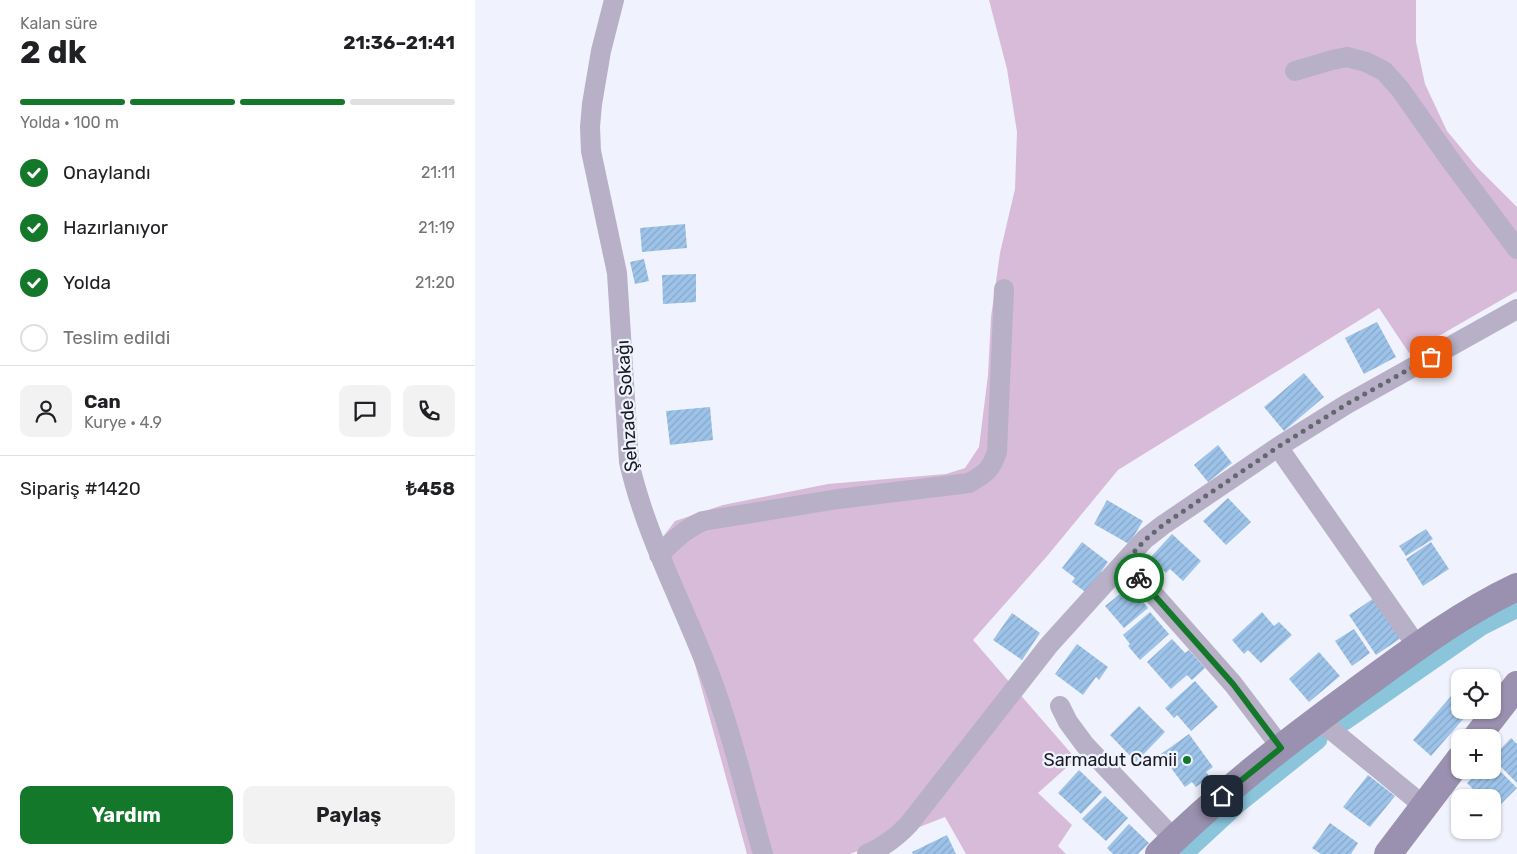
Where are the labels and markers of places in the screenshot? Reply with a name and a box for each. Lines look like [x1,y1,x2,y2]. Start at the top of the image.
pin [1410,336,1452,378]
place label: Sarmadut Camii [1043,749,1177,771]
marker: Sarmadut Camii [1181,754,1193,766]
pin [1201,775,1243,817]

